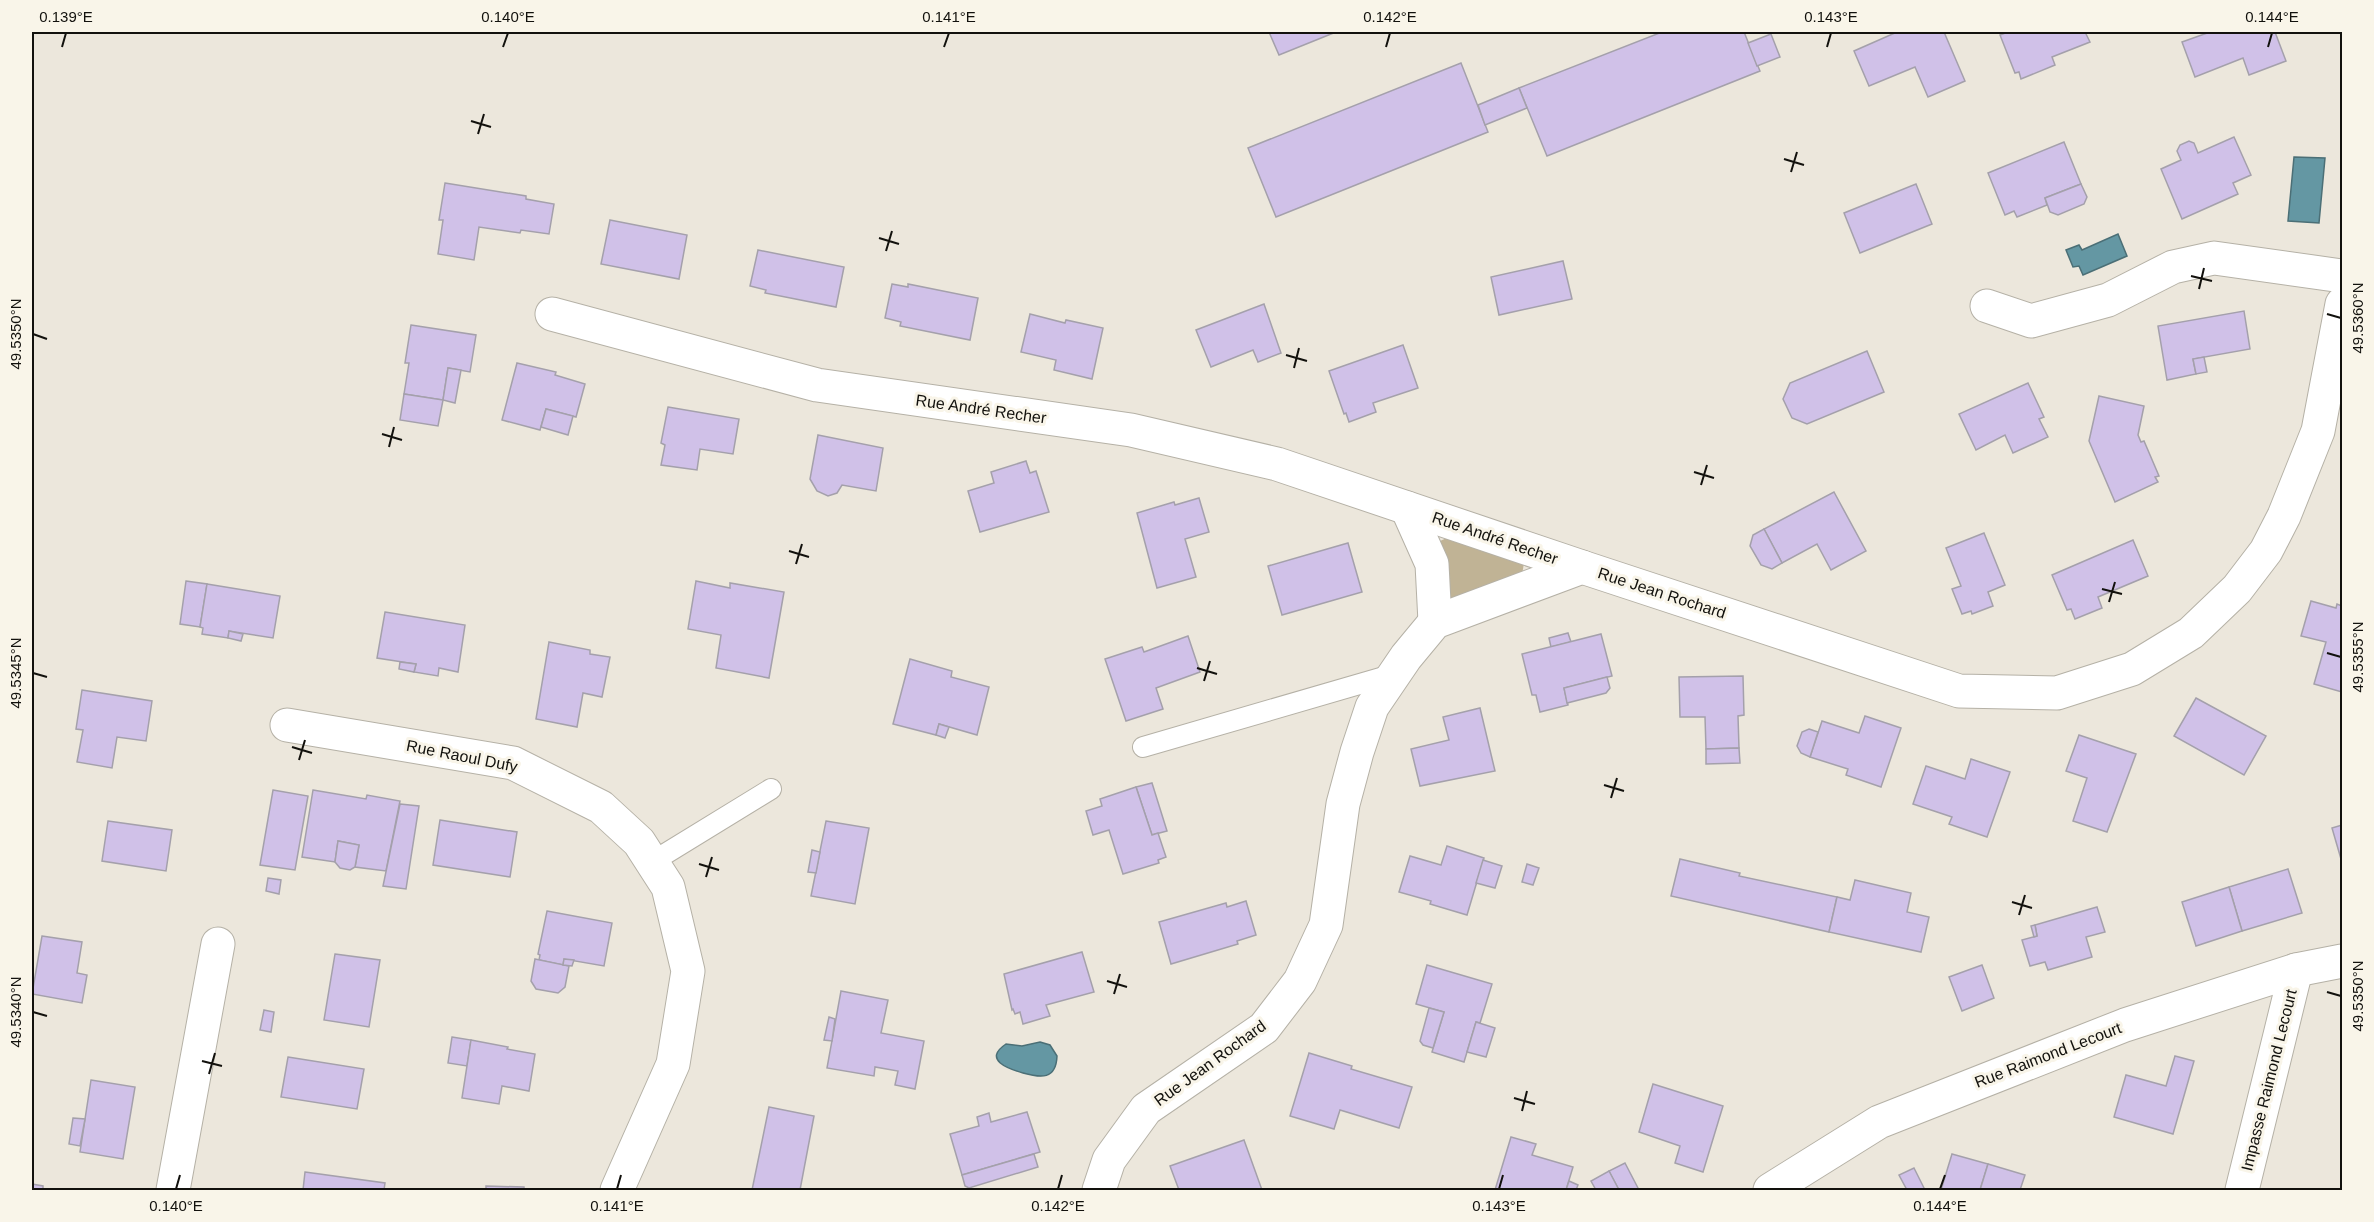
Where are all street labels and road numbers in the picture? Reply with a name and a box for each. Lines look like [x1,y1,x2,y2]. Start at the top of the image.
street label: Rue André Recher [915,391,1048,427]
street label: Rue André Recher [1430,509,1561,568]
street label: Rue Jean Rochard [1596,564,1728,622]
street label: Rue Raoul Dufy [405,737,519,775]
street label: Impasse Raimond Lecourt [2238,987,2300,1173]
street label: Rue Jean Rochard [1151,1017,1269,1109]
street label: Rue Raimond Lecourt [1972,1019,2124,1091]

